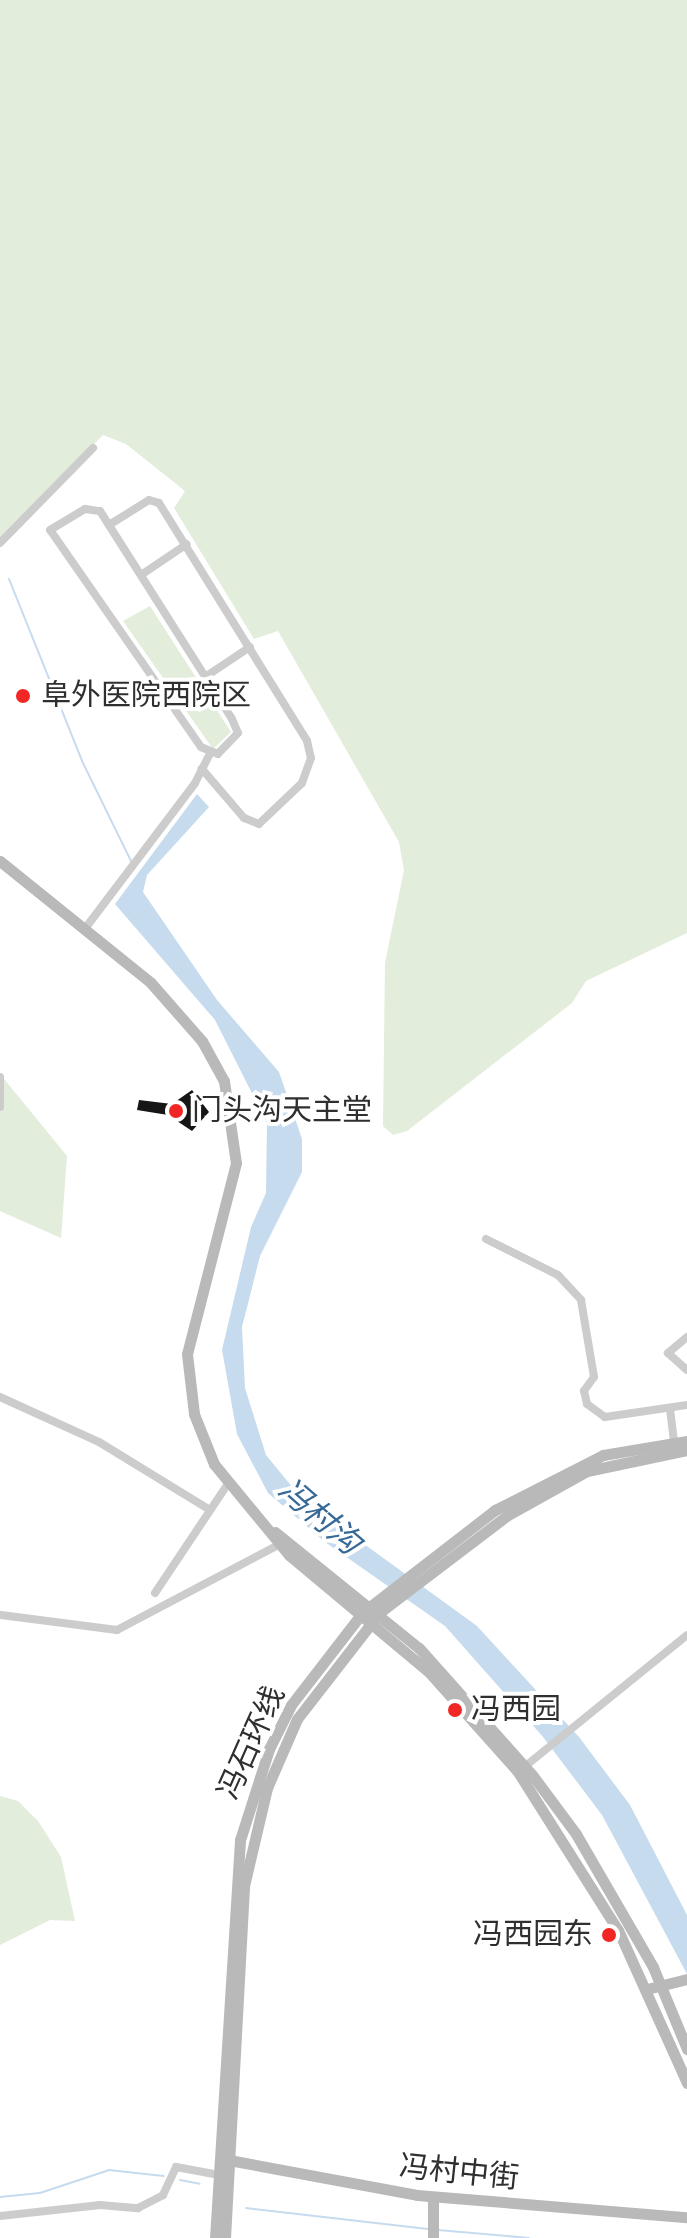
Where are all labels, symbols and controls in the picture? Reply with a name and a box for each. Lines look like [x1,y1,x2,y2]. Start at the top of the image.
place label: 阜外医院西院区 [41,678,251,714]
marker: 阜外医院西院区 [12,685,34,707]
place label: 门头沟天主堂 [192,1093,372,1129]
marker: 门头沟天主堂 [167,1102,185,1120]
water label: 冯村沟 [270,1471,368,1563]
street label: 冯石环线 [211,1681,293,1805]
place label: 冯西园 [471,1692,561,1728]
marker: 冯西园 [446,1701,464,1719]
place label: 冯西园东 [473,1917,593,1953]
marker: 冯西园东 [600,1926,618,1944]
street label: 冯村中街 [397,2149,521,2197]

